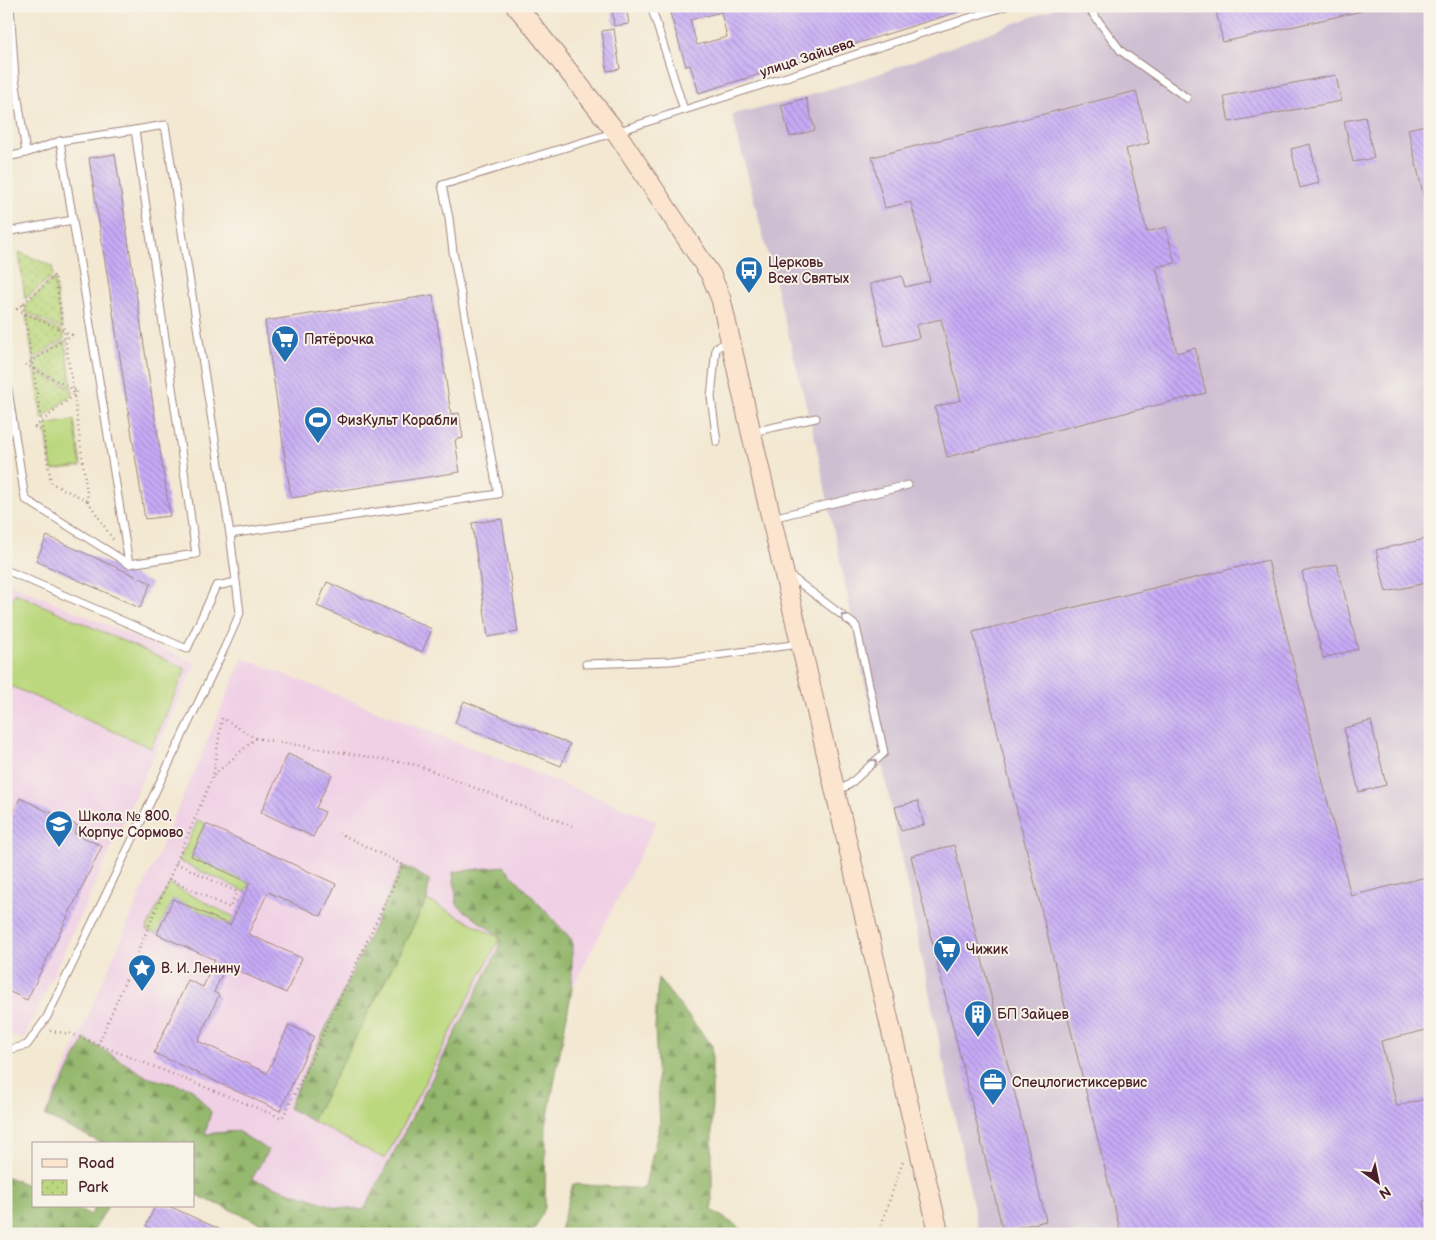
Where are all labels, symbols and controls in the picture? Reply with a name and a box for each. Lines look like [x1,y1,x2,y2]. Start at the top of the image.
street label: улица Зайцева [758,34,857,81]
place label: Церковь Всех Святых [768,254,850,287]
bus stop icon: Церковь Всех Святых [734,255,764,294]
supermarket icon: Пятёрочка [270,324,300,363]
place label: Пятёрочка [304,331,375,348]
sports icon: ФизКульт Корабли [303,405,333,444]
place label: ФизКульт Корабли [337,412,458,429]
one-way arrow [841,614,850,623]
one-way arrow [869,759,878,768]
place label: Школа № 800. Корпус Сормово [78,808,183,841]
school or university icon: Школа № 800. Корпус Сормово [44,809,74,848]
supermarket icon: Чижик [932,934,962,973]
place label: Чижик [966,941,1009,958]
place icon: В. И. Ленину [127,953,157,992]
place label: В. И. Ленину [161,960,241,977]
building icon: БП Зайцев [963,999,993,1038]
place label: БП Зайцев [997,1006,1069,1023]
office icon: Спецлогистиксервис [978,1067,1008,1106]
place label: Спецлогистиксервис [1012,1074,1147,1091]
legend [32,1142,195,1208]
text: Road [78,1154,114,1173]
north arrow [1354,1158,1404,1208]
text: Park [78,1178,109,1197]
text: N [1376,1182,1394,1202]

